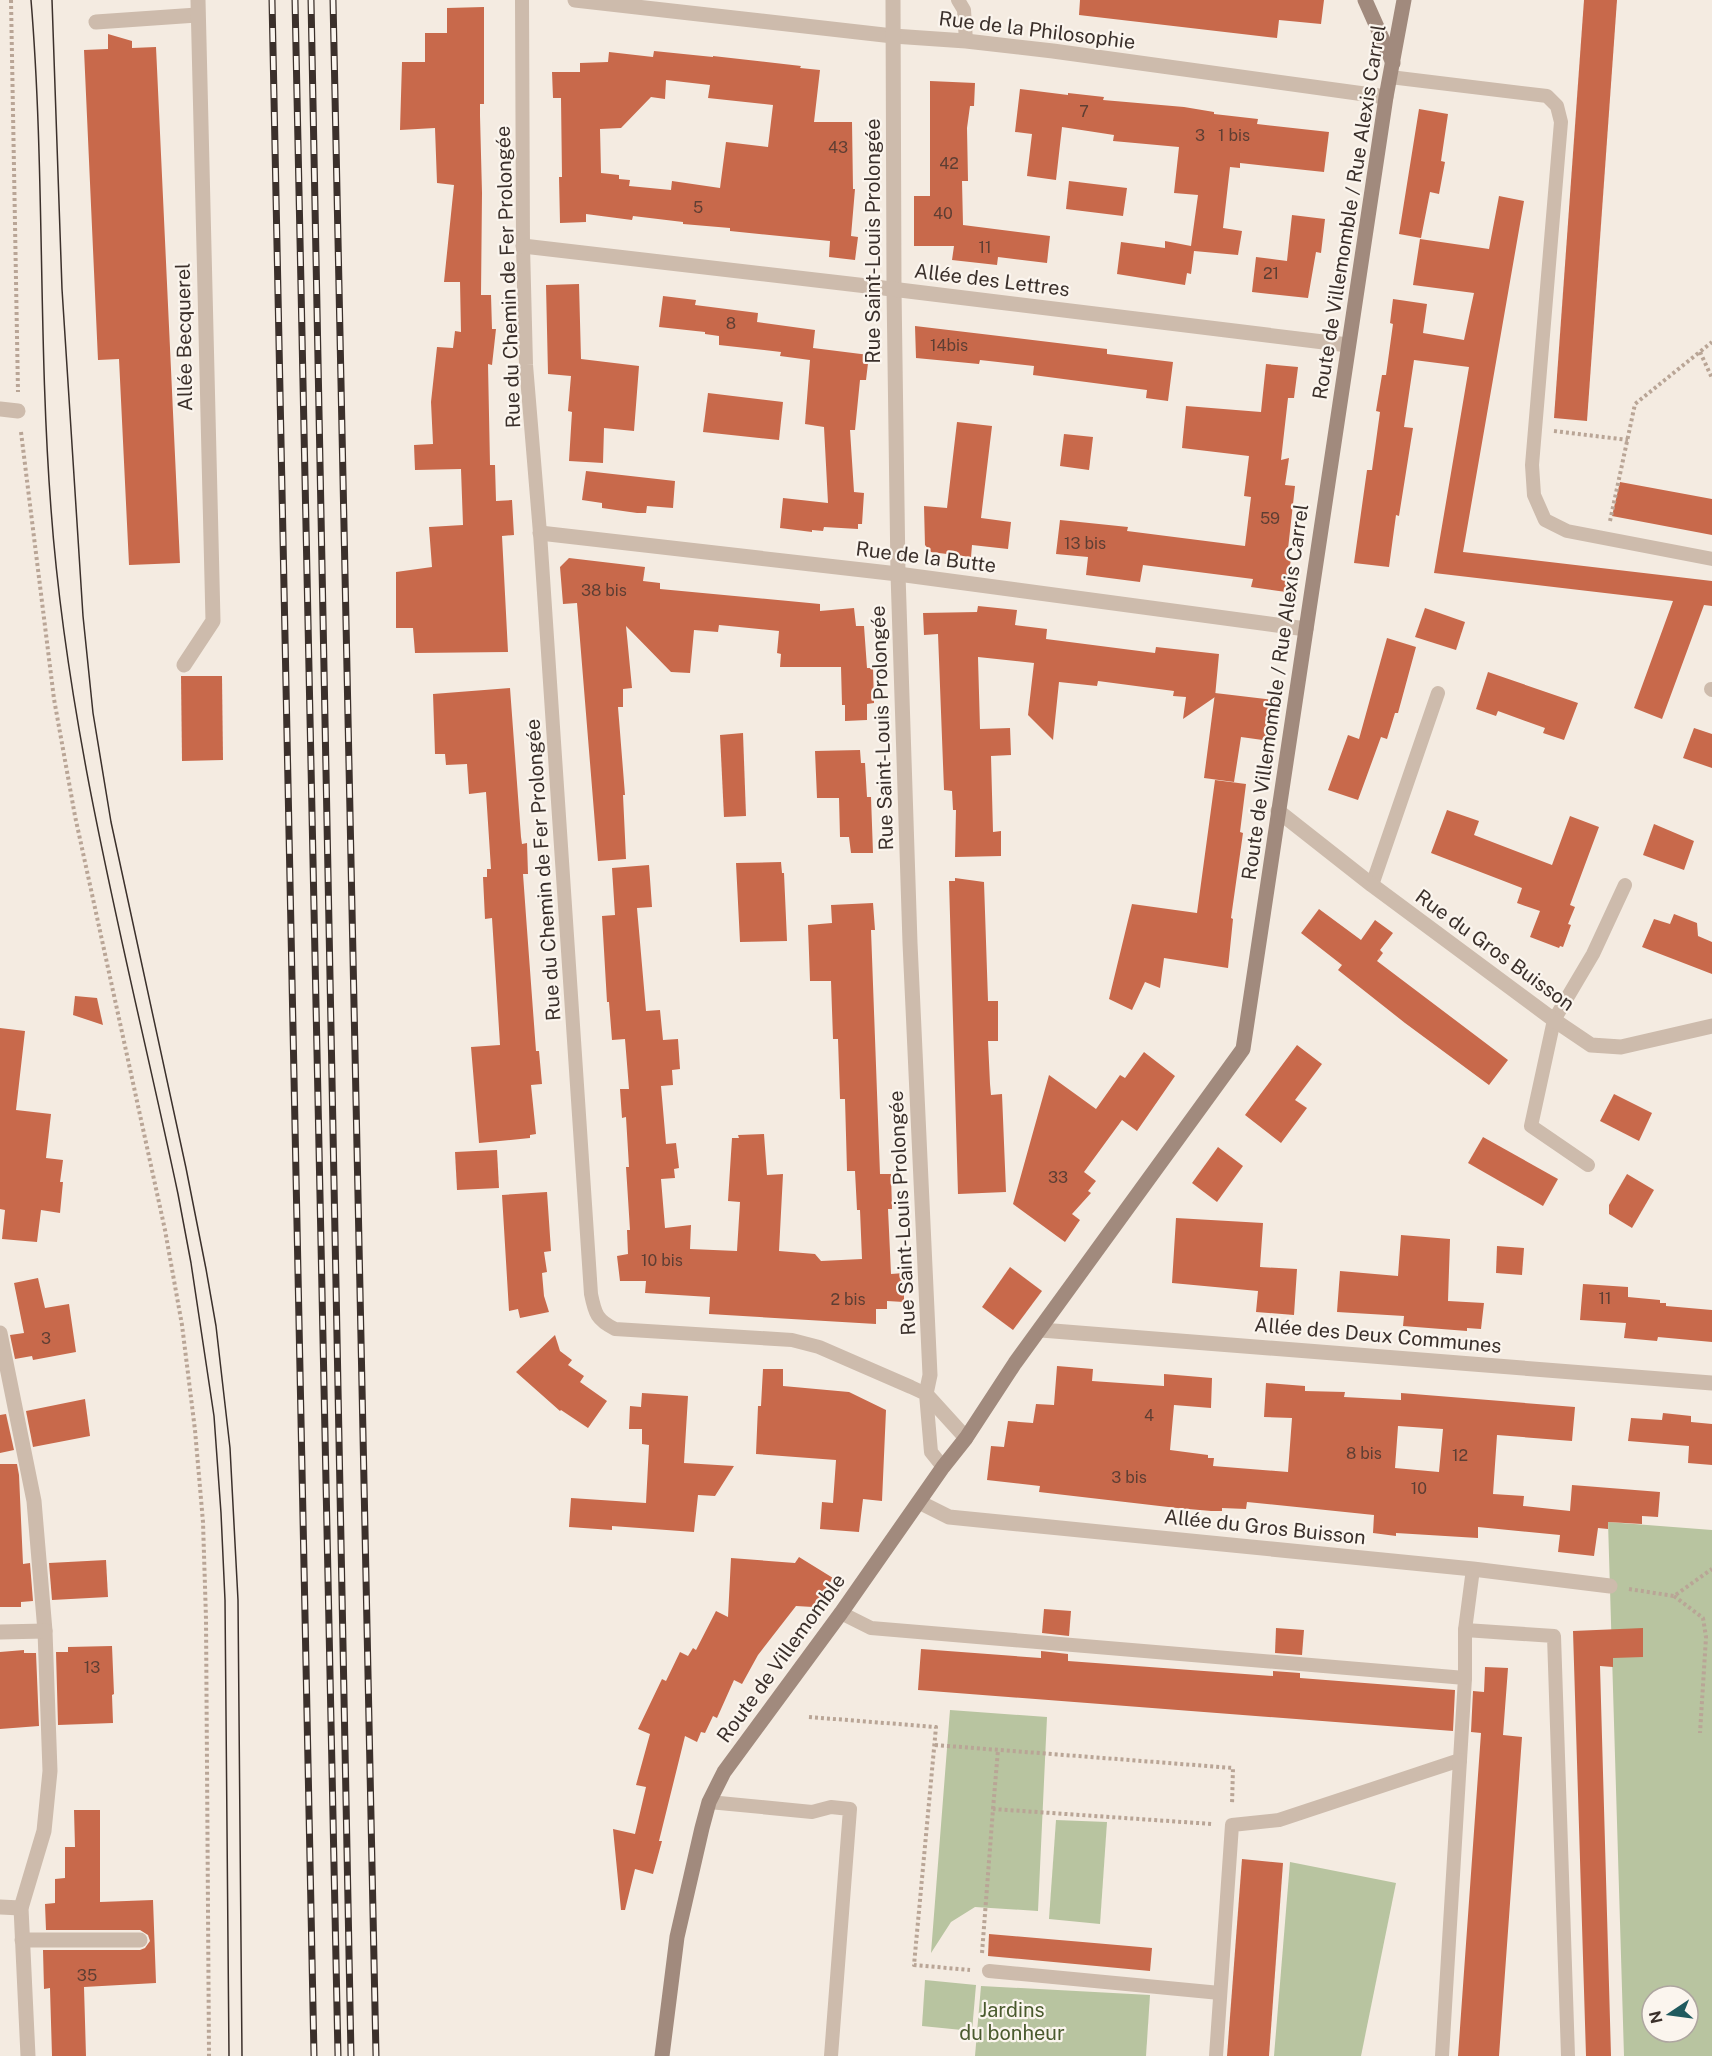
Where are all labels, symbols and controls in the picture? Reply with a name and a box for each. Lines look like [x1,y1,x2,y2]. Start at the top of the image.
street label: Rue de la Philosophie [937,6,1137,54]
street label: Route de Villemomble / Rue Alexis Carrel [1307,23,1391,401]
house number: 7 [1079,102,1089,121]
street label: Rue Saint-Louis Prolongée [861,118,885,364]
street label: Rue du Chemin de Fer Prolongée [491,125,525,429]
house number: 3 [1195,126,1205,145]
house number: 1 bis [1218,126,1250,145]
house number: 43 [828,138,848,157]
house number: 42 [939,154,959,173]
house number: 5 [693,198,703,217]
house number: 40 [933,204,953,223]
house number: 11 [978,238,992,257]
street label: Allée des Lettres [913,259,1071,301]
street label: Allée Becquerel [171,263,197,411]
house number: 21 [1263,264,1279,283]
house number: 8 [726,314,736,333]
house number: 14bis [930,336,968,355]
street label: Route de Villemomble / Rue Alexis Carrel [1237,502,1313,882]
house number: 59 [1260,509,1280,528]
house number: 13 bis [1064,534,1106,553]
street label: Rue de la Butte [854,536,998,578]
house number: 38 bis [581,581,627,600]
street label: Rue Saint-Louis Prolongée [866,605,898,851]
street label: Rue du Chemin de Fer Prolongée [520,718,566,1022]
street label: Rue du Gros Buisson [1411,884,1579,1016]
street label: Rue Saint-Louis Prolongée [884,1090,920,1336]
house number: 33 [1048,1168,1068,1187]
house number: 10 bis [641,1251,683,1270]
house number: 11 [1598,1289,1612,1308]
house number: 2 bis [830,1290,866,1309]
street label: Allée des Deux Communes [1253,1312,1503,1358]
house number: 3 [41,1329,51,1348]
house number: 4 [1144,1406,1154,1425]
house number: 8 bis [1346,1444,1382,1463]
house number: 12 [1452,1446,1468,1465]
house number: 3 bis [1111,1468,1147,1487]
house number: 10 [1411,1479,1427,1498]
street label: Allée du Gros Buisson [1163,1504,1367,1550]
street label: Route de Villemomble [712,1569,850,1747]
house number: 13 [84,1658,100,1677]
house number: 35 [77,1966,97,1985]
north arrow [1640,1984,1700,2044]
park label: Jardins du bonheur [959,1998,1065,2045]
text: N [1645,2009,1667,2025]

